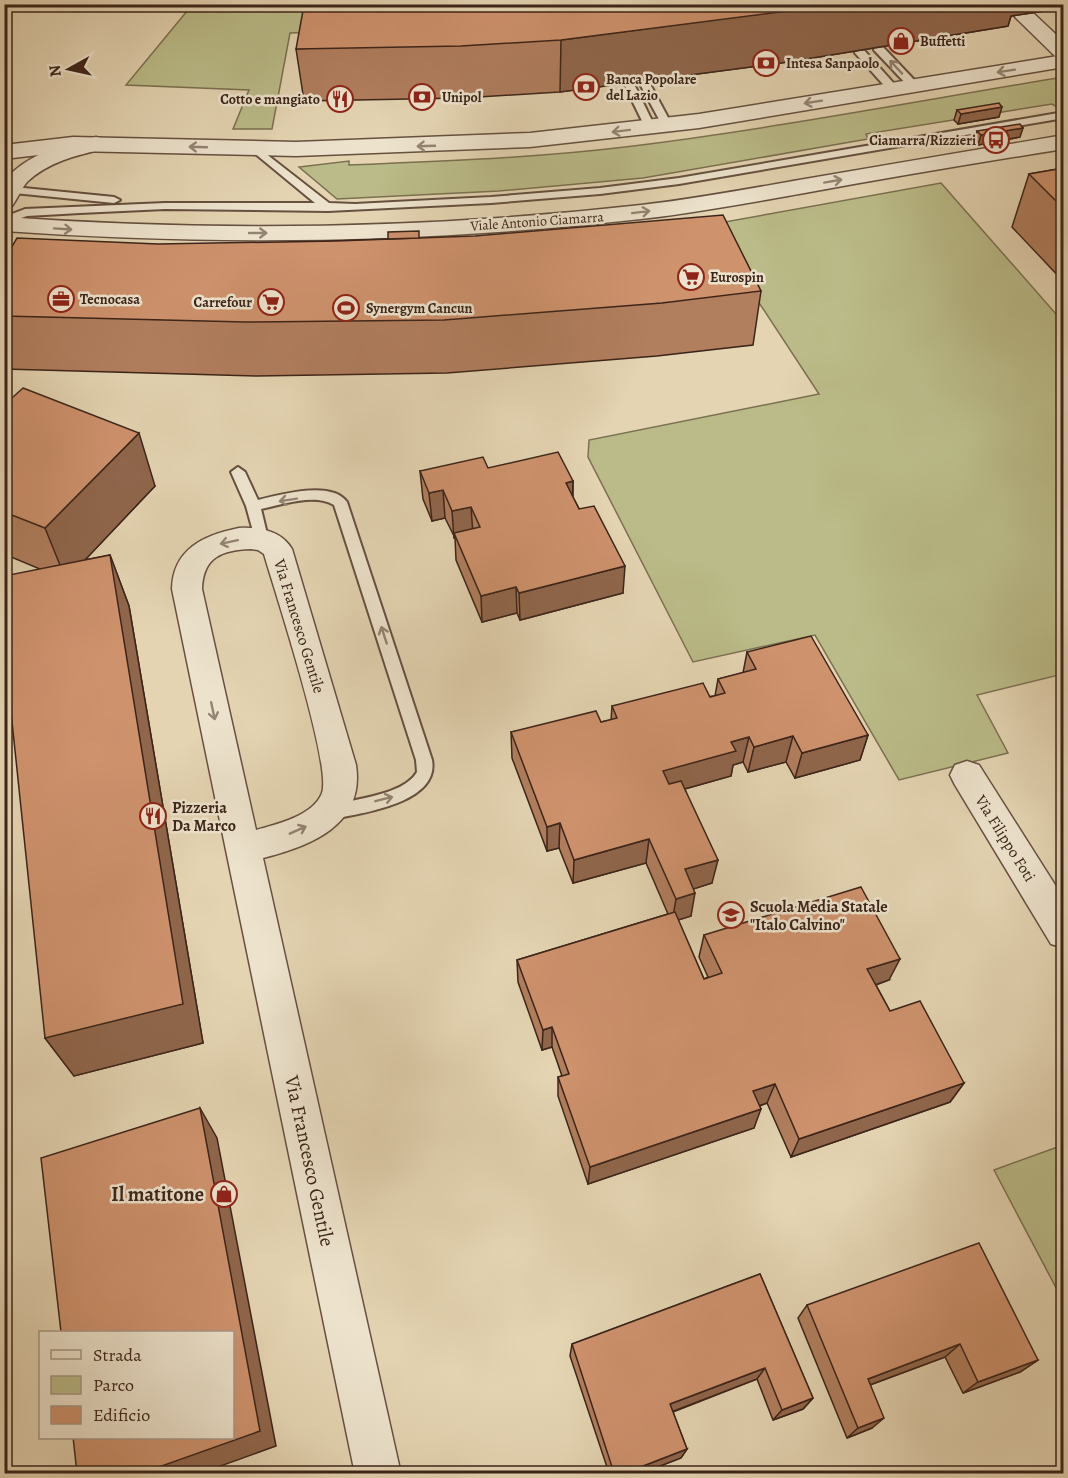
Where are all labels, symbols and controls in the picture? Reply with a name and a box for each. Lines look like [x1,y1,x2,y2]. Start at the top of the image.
shop icon: Buffetti [886,26,916,56]
place label: Buffetti [920,32,965,51]
north arrow [39,39,99,99]
bank icon: Intesa Sanpaolo [751,48,781,78]
place label: Intesa Sanpaolo [786,54,879,73]
one-way arrow [889,59,903,74]
text: N [43,63,67,78]
one-way arrow [996,66,1016,77]
place label: Banca Popolare del Lazio [606,70,697,105]
bank icon: Banca Popolare del Lazio [571,72,601,102]
bank icon: Unipol [407,82,437,112]
restaurant icon: Cotto e mangiato [325,84,355,114]
place label: Unipol [442,88,482,107]
place label: Cotto e mangiato [220,90,320,109]
one-way arrow [804,97,824,108]
bus stop icon: Ciamarra/Rizzieri [981,125,1011,155]
one-way arrow [611,126,631,137]
place label: Ciamarra/Rizzieri [869,131,976,150]
one-way arrow [417,140,437,151]
one-way arrow [188,142,208,153]
one-way arrow [823,175,843,186]
one-way arrow [631,206,650,217]
street label: Viale Antonio Ciamarra [469,207,605,236]
one-way arrow [52,223,72,234]
one-way arrow [247,227,267,239]
supermarket icon: Eurospin [676,262,706,292]
place label: Eurospin [710,268,764,287]
office icon: Tecnocasa [46,284,76,314]
supermarket icon: Carrefour [256,287,286,317]
place label: Tecnocasa [80,290,140,309]
place label: Carrefour [194,293,252,312]
sports icon: Synergym Cancun [331,293,361,323]
place label: Synergym Cancun [366,299,473,318]
one-way arrow [279,494,299,505]
one-way arrow [220,537,240,548]
street label: Via Francesco Gentile [268,556,330,696]
one-way arrow [378,626,389,645]
one-way arrow [208,700,219,720]
street label: Via Filippo Foti [969,790,1041,886]
one-way arrow [374,792,393,804]
place label: Pizzeria Da Marco [172,797,236,837]
restaurant icon: Pizzeria Da Marco [138,801,168,831]
one-way arrow [289,824,307,836]
place label: Scuola Media Statale "Italo Calvino" [750,896,888,936]
school or university icon: Scuola Media Statale "Italo Calvino" [716,900,746,930]
street label: Via Francesco Gentile [278,1072,341,1249]
shop icon: Il matitone [209,1179,239,1209]
place label: Il matitone [111,1181,204,1208]
legend [39,1331,234,1439]
text: Strada [93,1343,142,1367]
text: Parco [93,1373,134,1397]
text: Edificio [93,1403,150,1427]

